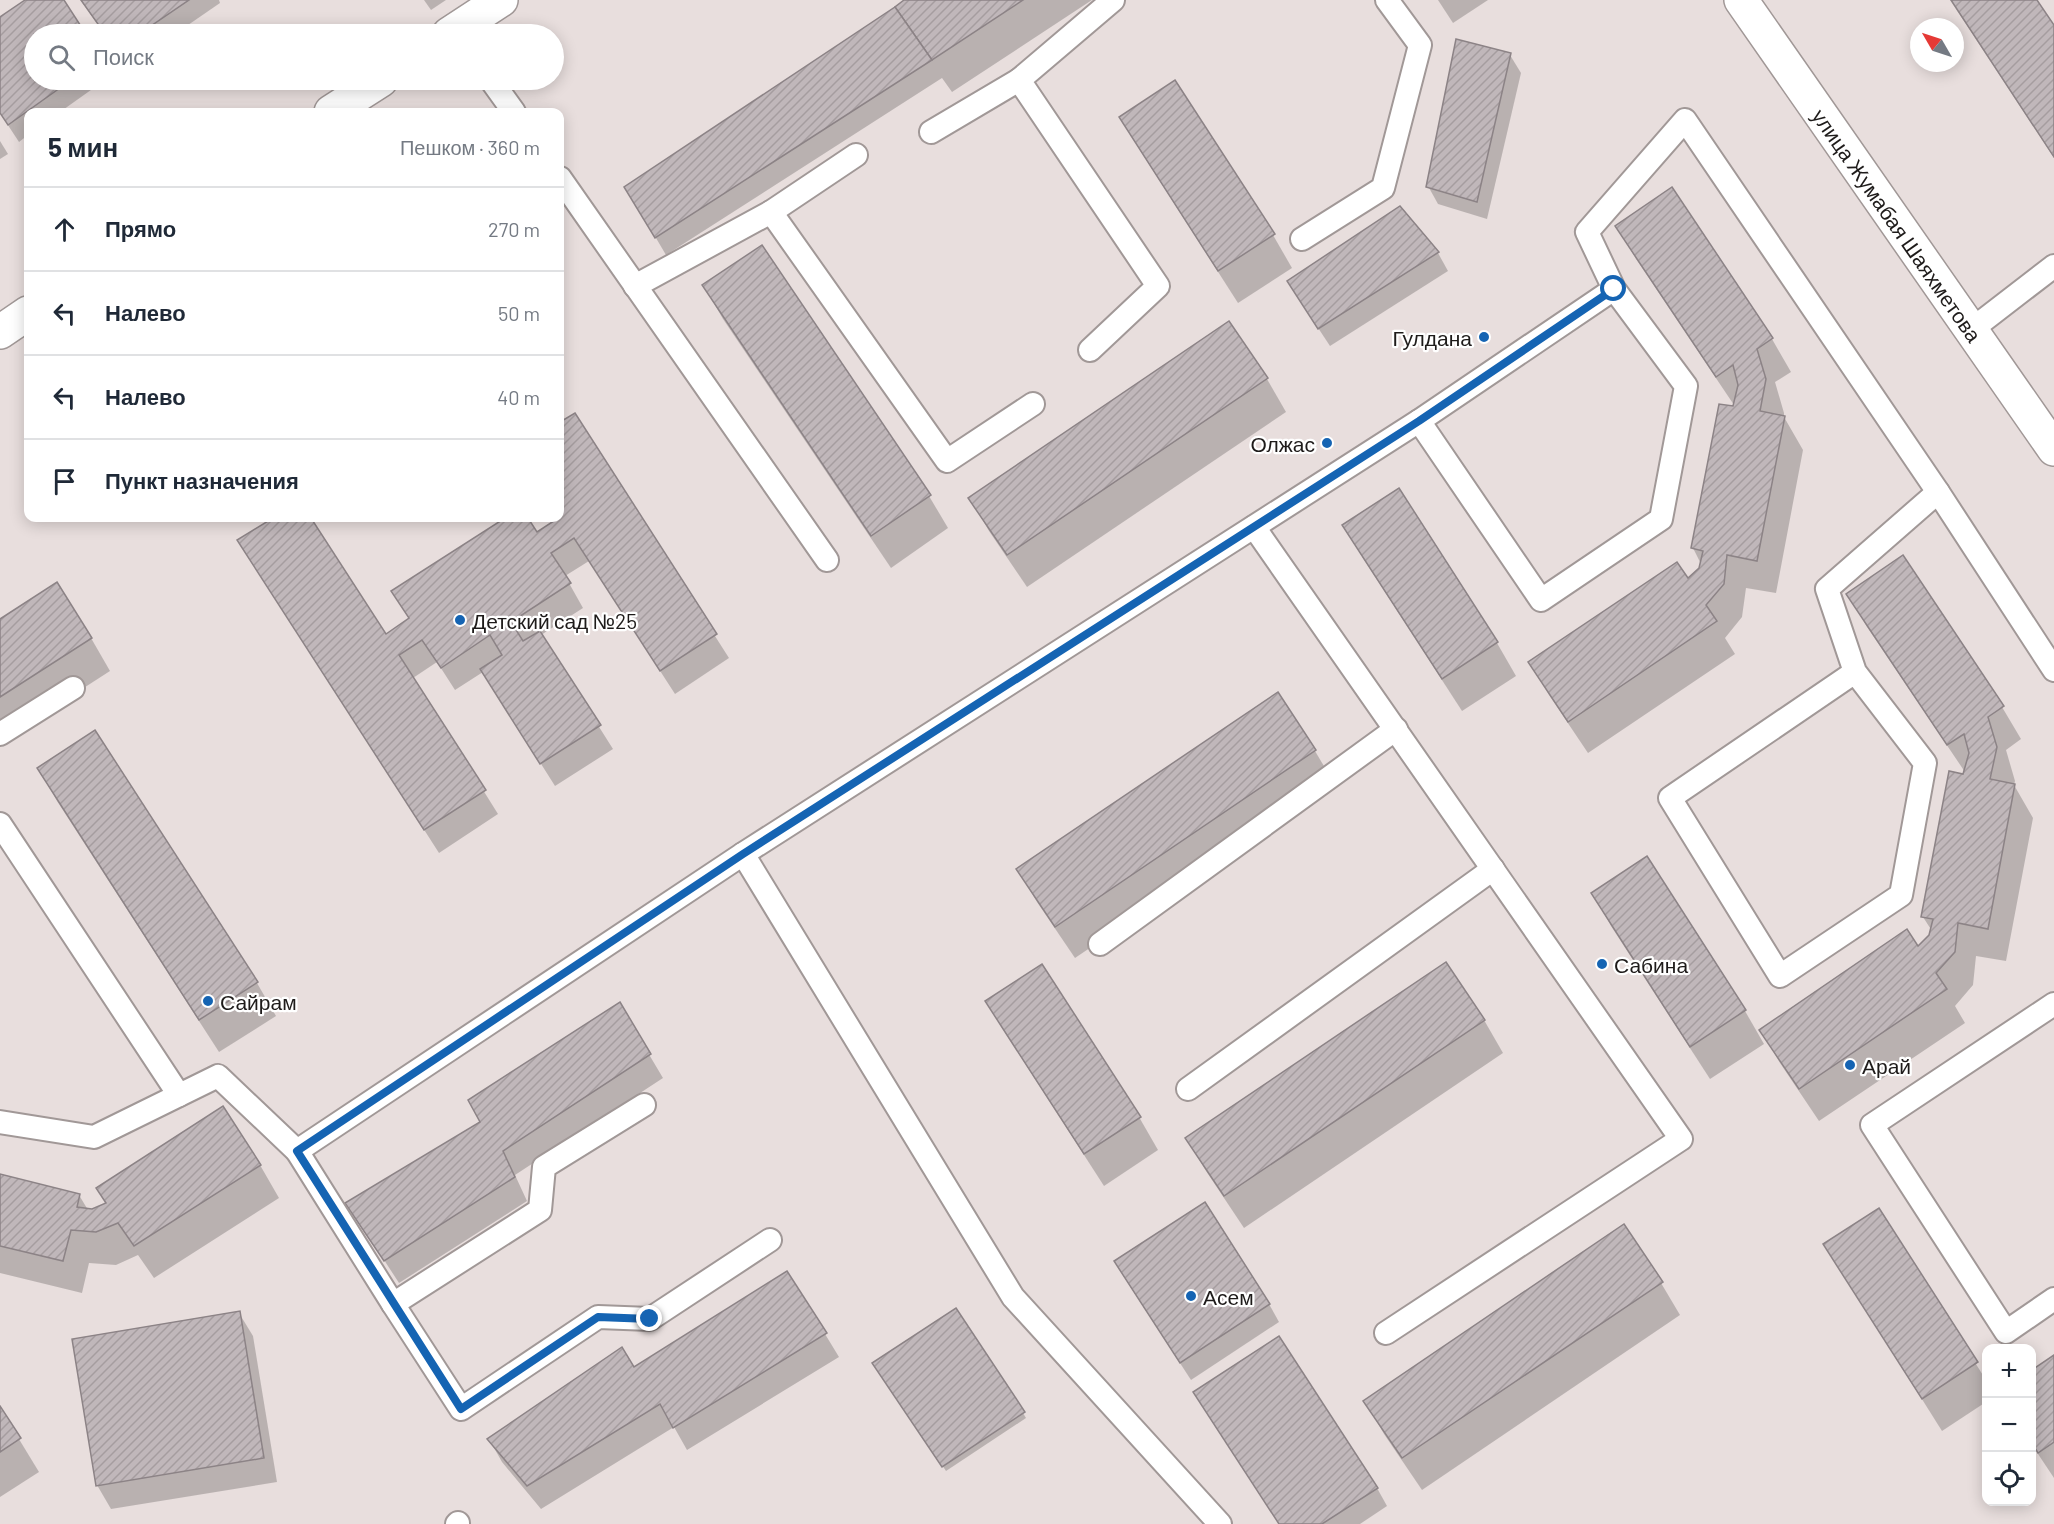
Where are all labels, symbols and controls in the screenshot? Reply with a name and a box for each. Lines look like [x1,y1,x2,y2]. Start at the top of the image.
north arrow [1910,18,1964,72]
search box [24,24,564,90]
icon: search [45,41,78,74]
text: Поиск [93,43,154,69]
street label: улица Жумабая Шаяхметова [1808,103,1988,346]
text: 5 мин [48,131,118,162]
text: Пешком · 360 m [400,135,540,159]
icon: ahead [48,213,81,246]
text: Прямо [105,215,176,241]
text: 270 m [488,217,540,241]
route start [1600,275,1626,301]
icon: left [48,297,81,330]
text: Налево [105,299,186,325]
text: 50 m [498,301,540,325]
place label: Гулдана [1393,325,1472,350]
marker: Гулдана [1477,330,1491,344]
icon: left [48,381,81,414]
text: Налево [105,383,186,409]
text: 40 m [497,385,540,409]
place label: Олжас [1250,431,1315,456]
marker: Олжас [1320,436,1334,450]
icon: arrive [48,465,81,498]
text: Пункт назначения [105,467,299,493]
place label: Детский сад №25 [472,608,637,633]
marker: Детский сад №25 [453,613,467,627]
place label: Сабина [1614,952,1688,977]
marker: Сабина [1595,957,1609,971]
place label: Сайрам [220,989,297,1014]
marker: Сайрам [201,994,215,1008]
place label: Арай [1862,1053,1911,1078]
marker: Арай [1843,1058,1857,1072]
place label: Асем [1203,1284,1254,1309]
marker: Асем [1184,1289,1198,1303]
route end [636,1305,662,1331]
map controls [1982,1344,2036,1506]
button: + [1982,1344,2036,1398]
button: − [1982,1398,2036,1452]
button: locate [1982,1452,2036,1506]

